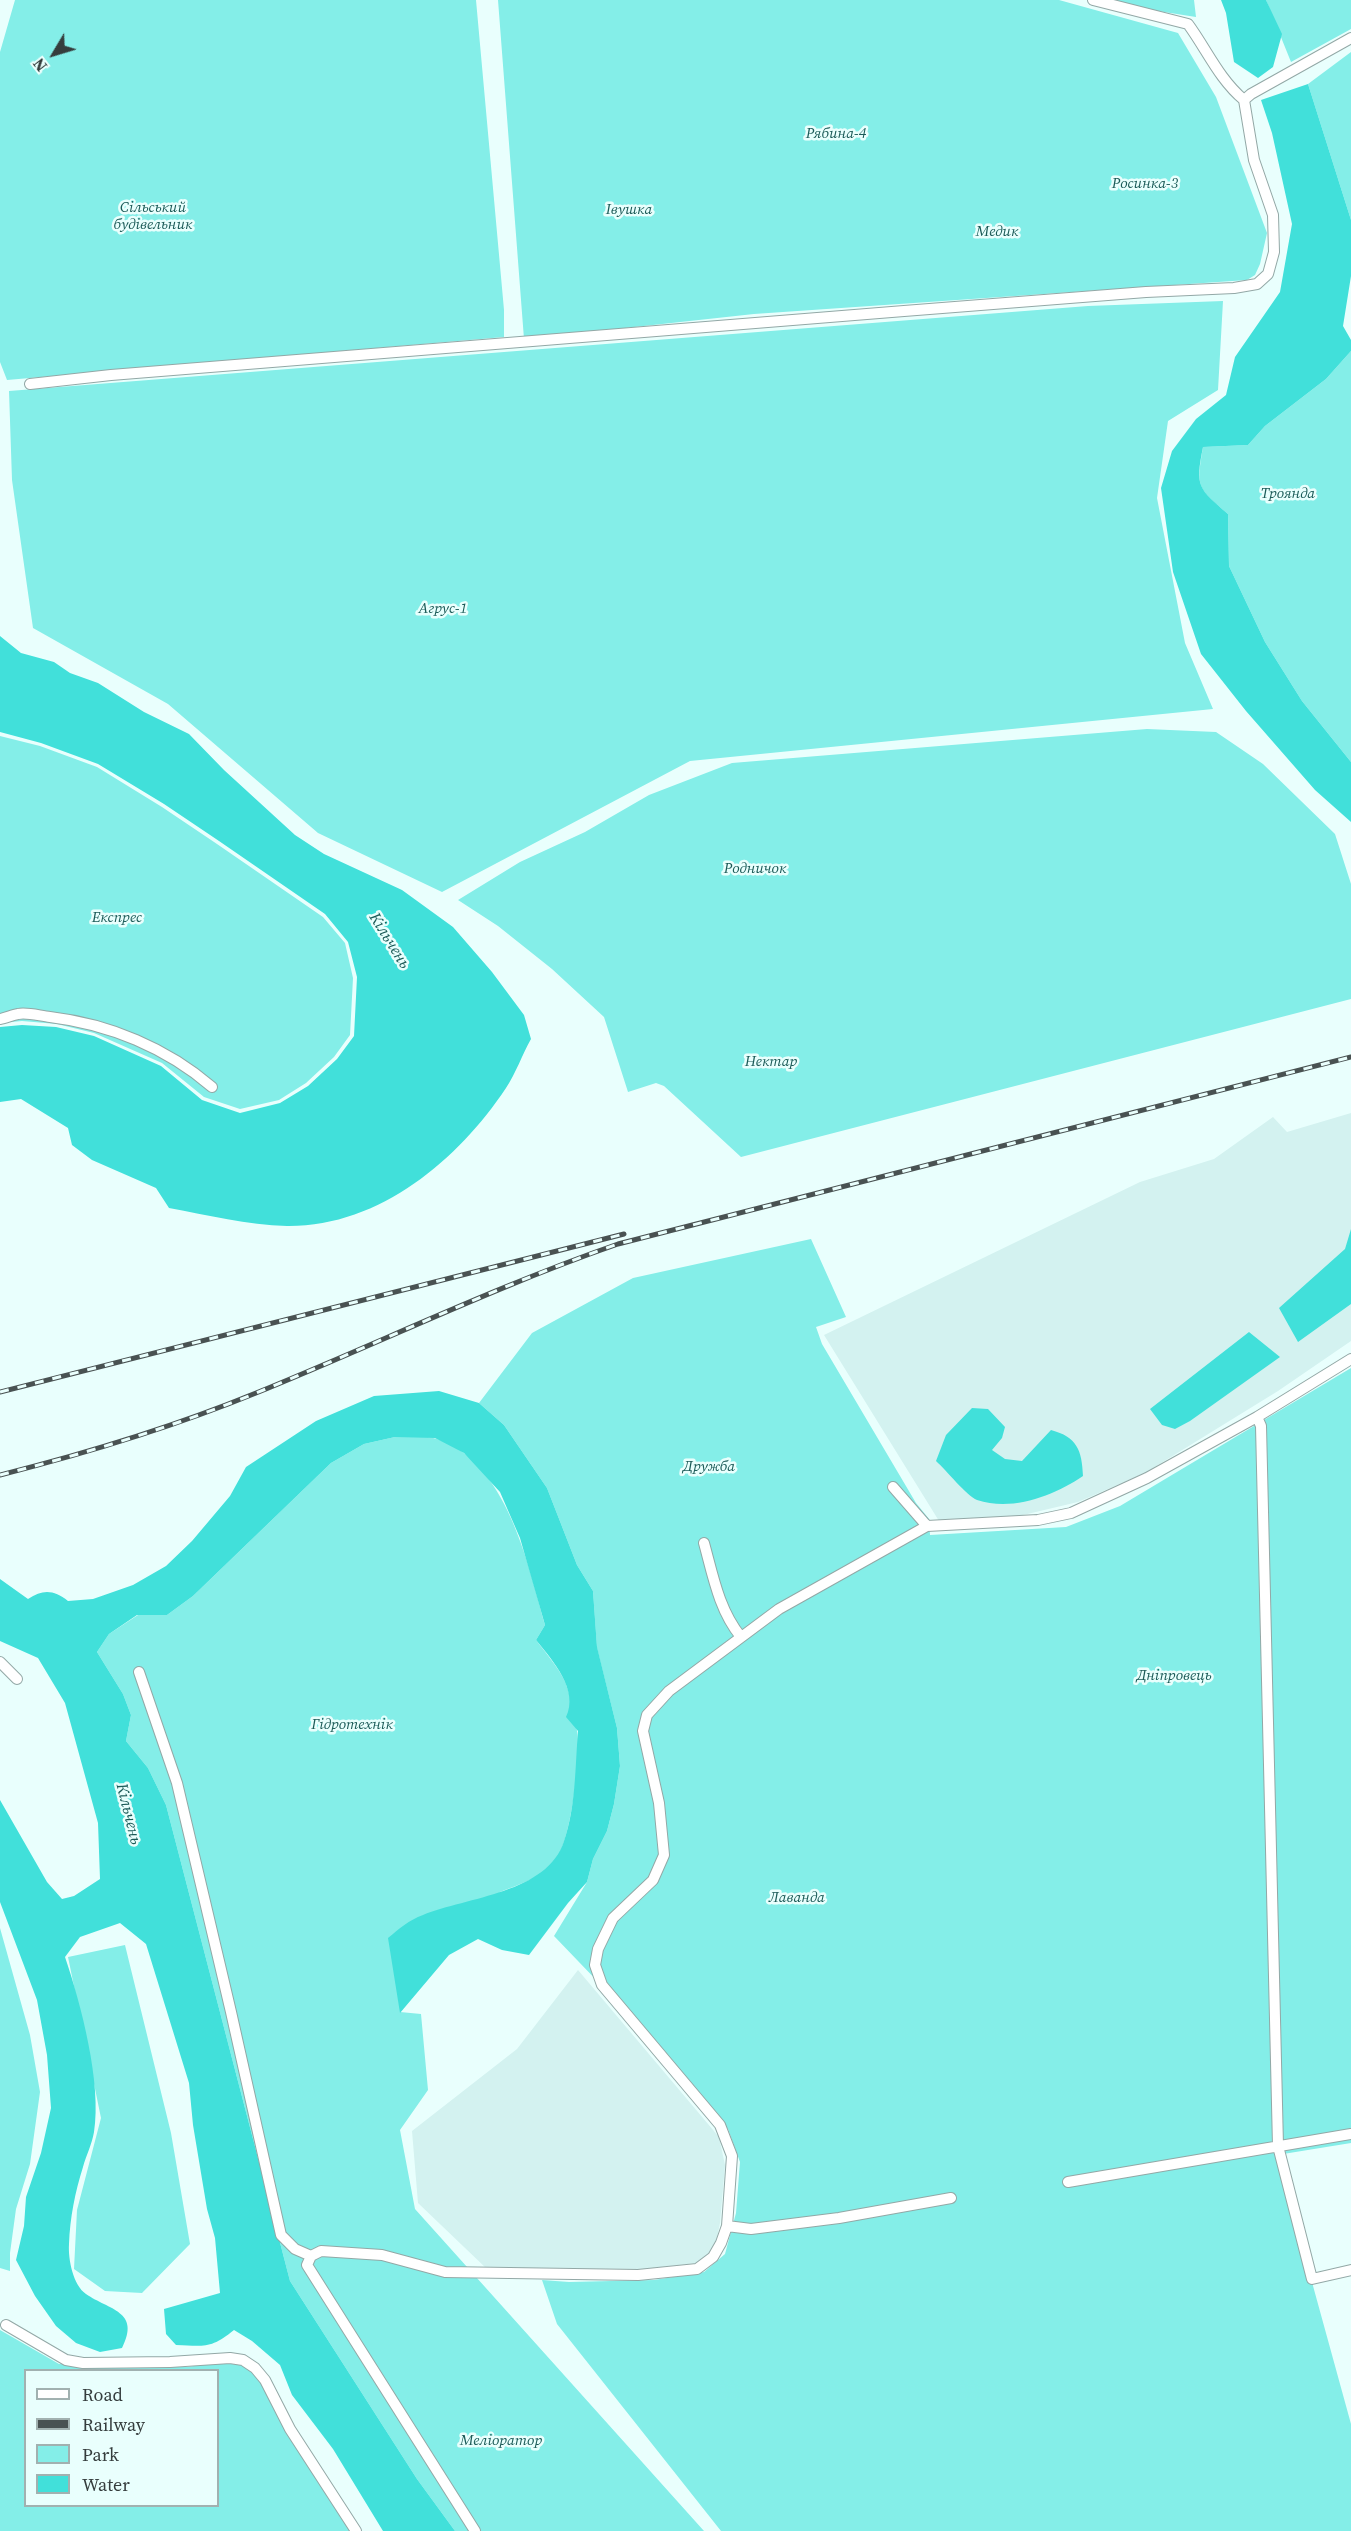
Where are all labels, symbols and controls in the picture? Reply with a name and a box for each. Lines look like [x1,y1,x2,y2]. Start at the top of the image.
north arrow [24,24,84,84]
text: N [28,54,52,76]
park label: Рябина-4 [806,125,866,143]
park label: Росинка-3 [1112,175,1178,193]
park label: Сільський будівельник [114,199,192,234]
park label: Івушка [606,201,652,219]
park label: Медик [976,223,1018,241]
park label: Троянда [1261,485,1315,503]
park label: Агрус-1 [419,600,467,618]
park label: Родничок [724,860,786,878]
park label: Експрес [92,909,142,927]
water label: Кільчень [364,909,414,973]
park label: Нектар [745,1053,797,1071]
park label: Дружба [683,1458,735,1476]
park label: Дніпровець [1137,1667,1211,1685]
park label: Гідротехнік [311,1716,393,1734]
water label: Кільчень [111,1781,145,1847]
park label: Лаванда [769,1889,825,1907]
legend [24,2369,219,2507]
text: Road [82,2382,123,2407]
text: Railway [82,2412,145,2437]
park label: Меліоратор [460,2432,542,2450]
text: Park [82,2442,119,2467]
text: Water [82,2472,130,2497]

